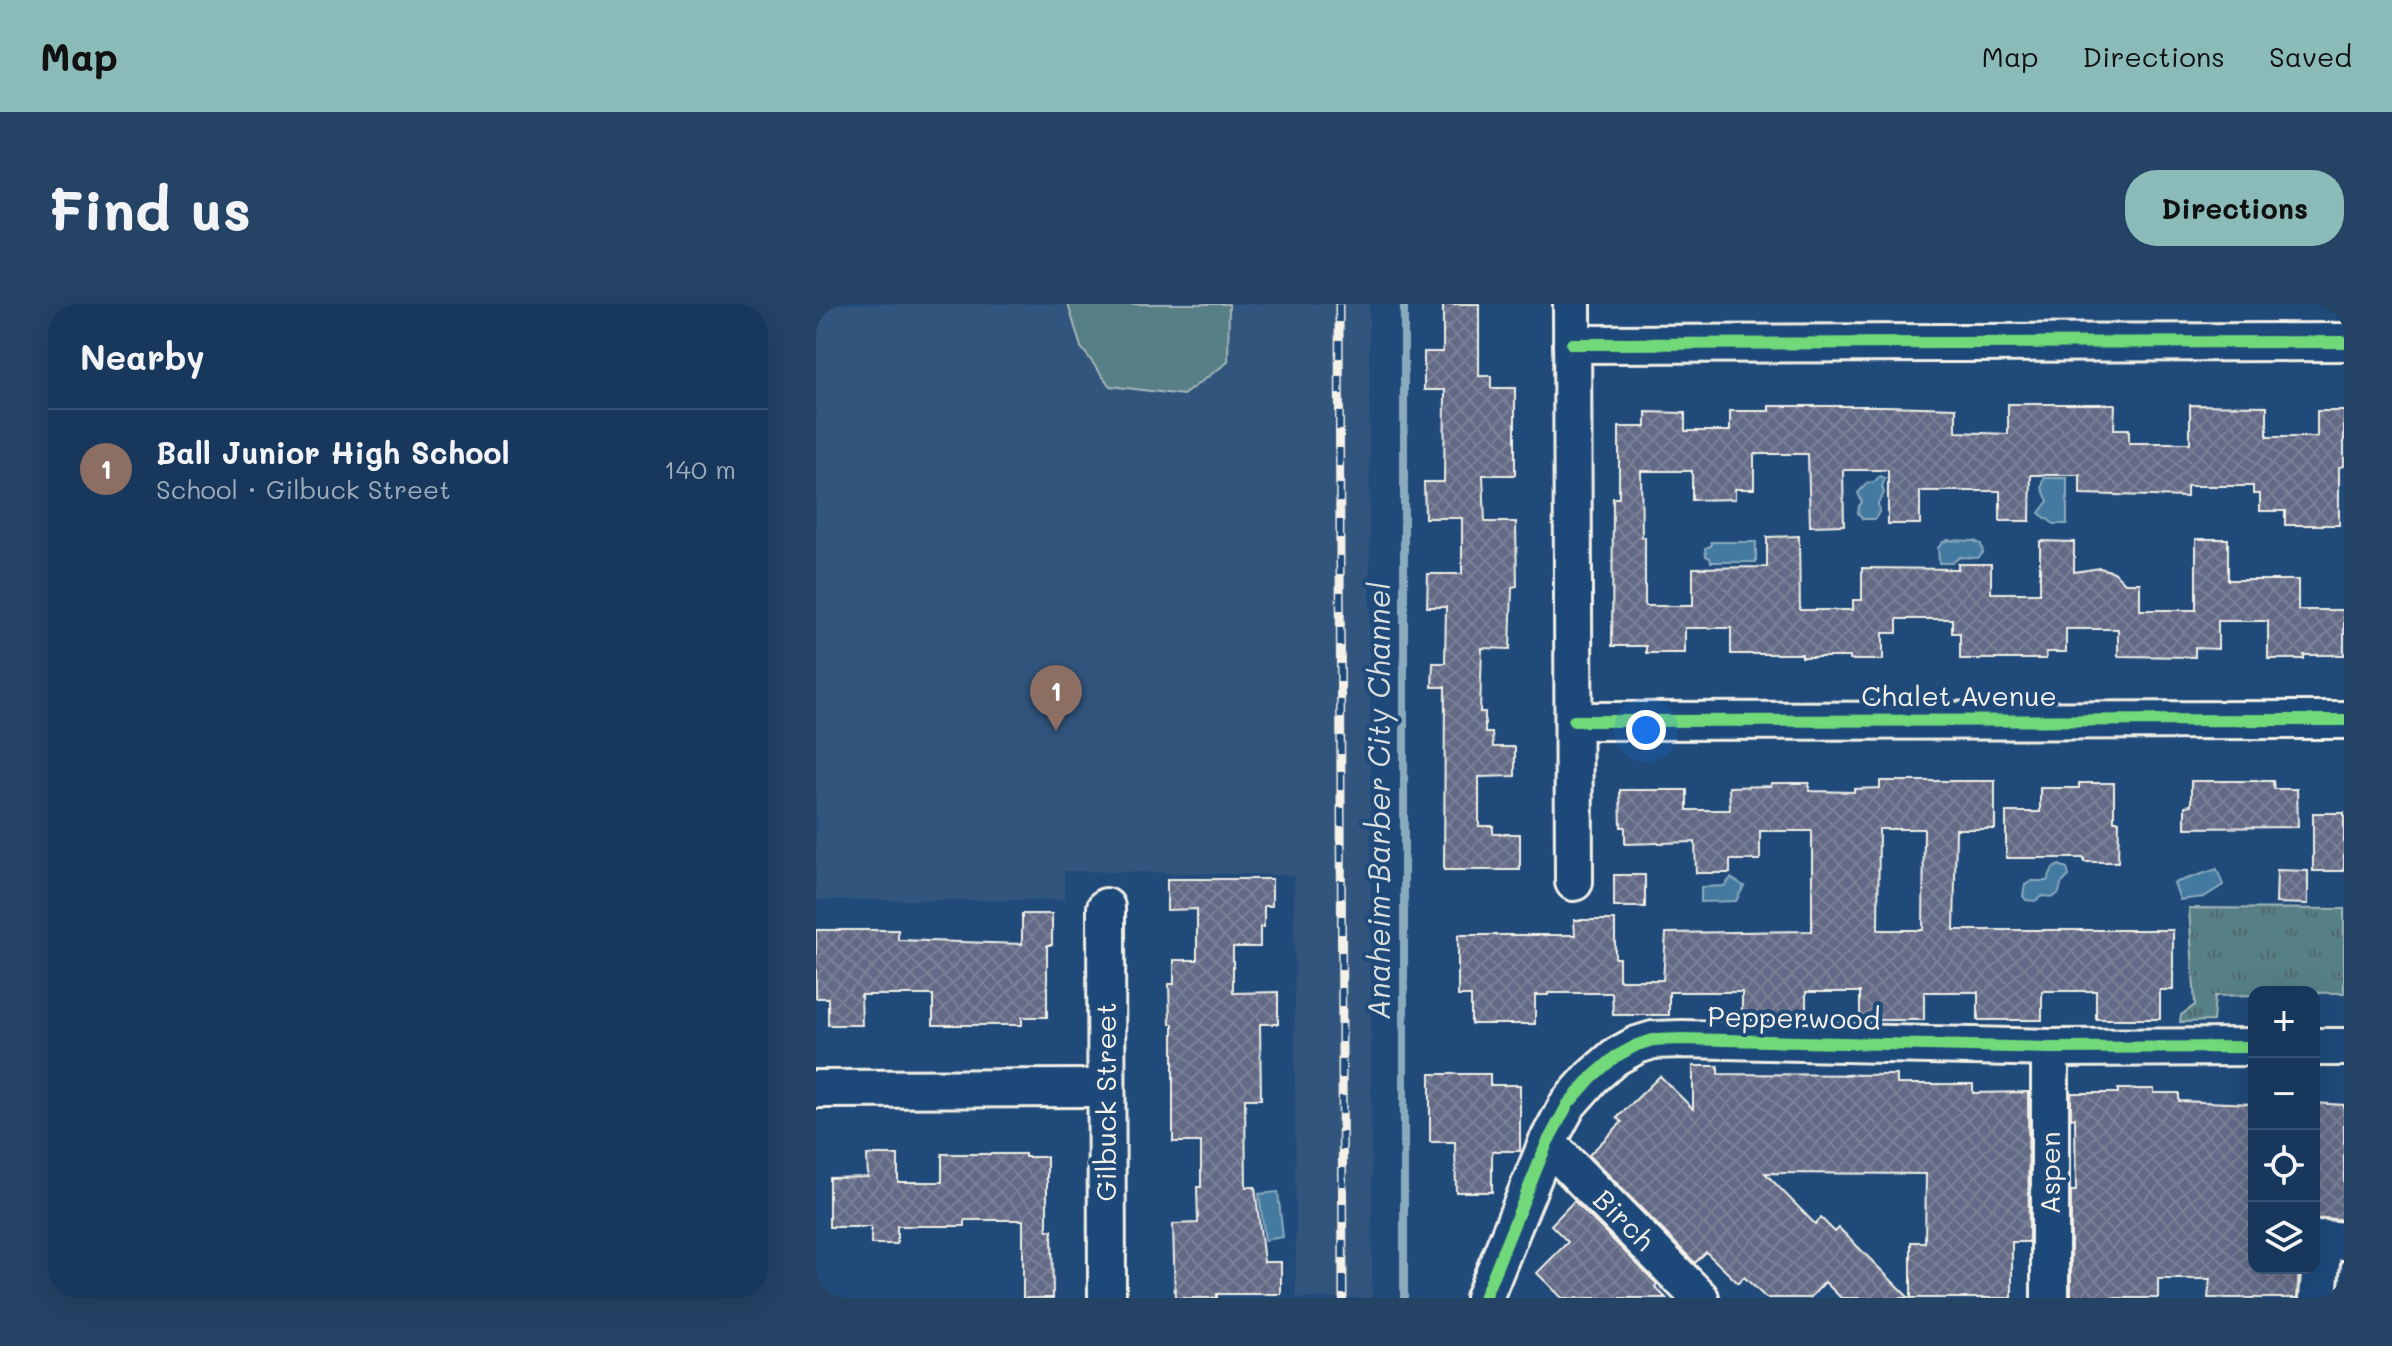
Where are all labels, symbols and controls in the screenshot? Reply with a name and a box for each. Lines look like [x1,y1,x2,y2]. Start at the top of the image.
text: Map [40,31,118,81]
text: Map [1982,38,2039,74]
text: Directions [2083,38,2225,74]
text: Saved [2269,38,2352,74]
button: Directions [2125,170,2344,246]
text: Find us [48,172,251,245]
text: Nearby [80,334,205,379]
text: Ball Junior High School [156,432,510,472]
text: 1 [100,452,112,486]
text: 140 m [664,452,736,486]
text: School · Gilbuck Street [156,472,451,506]
water label: Anaheim-Barber City Channel [1358,582,1398,1020]
pin: 1 [1030,665,1082,731]
street label: Chalet Avenue [1861,677,2057,713]
your location [1626,710,1666,750]
map controls [2248,986,2320,1274]
button: + [2248,986,2320,1058]
street label: Pepperwood [1707,997,1881,1037]
street label: Gilbuck Street [1087,1003,1123,1201]
button: − [2248,1058,2320,1130]
button: locate [2248,1130,2320,1202]
street label: Aspen [2031,1131,2067,1215]
street label: Birch [1586,1181,1663,1258]
button: layers [2248,1202,2320,1274]

